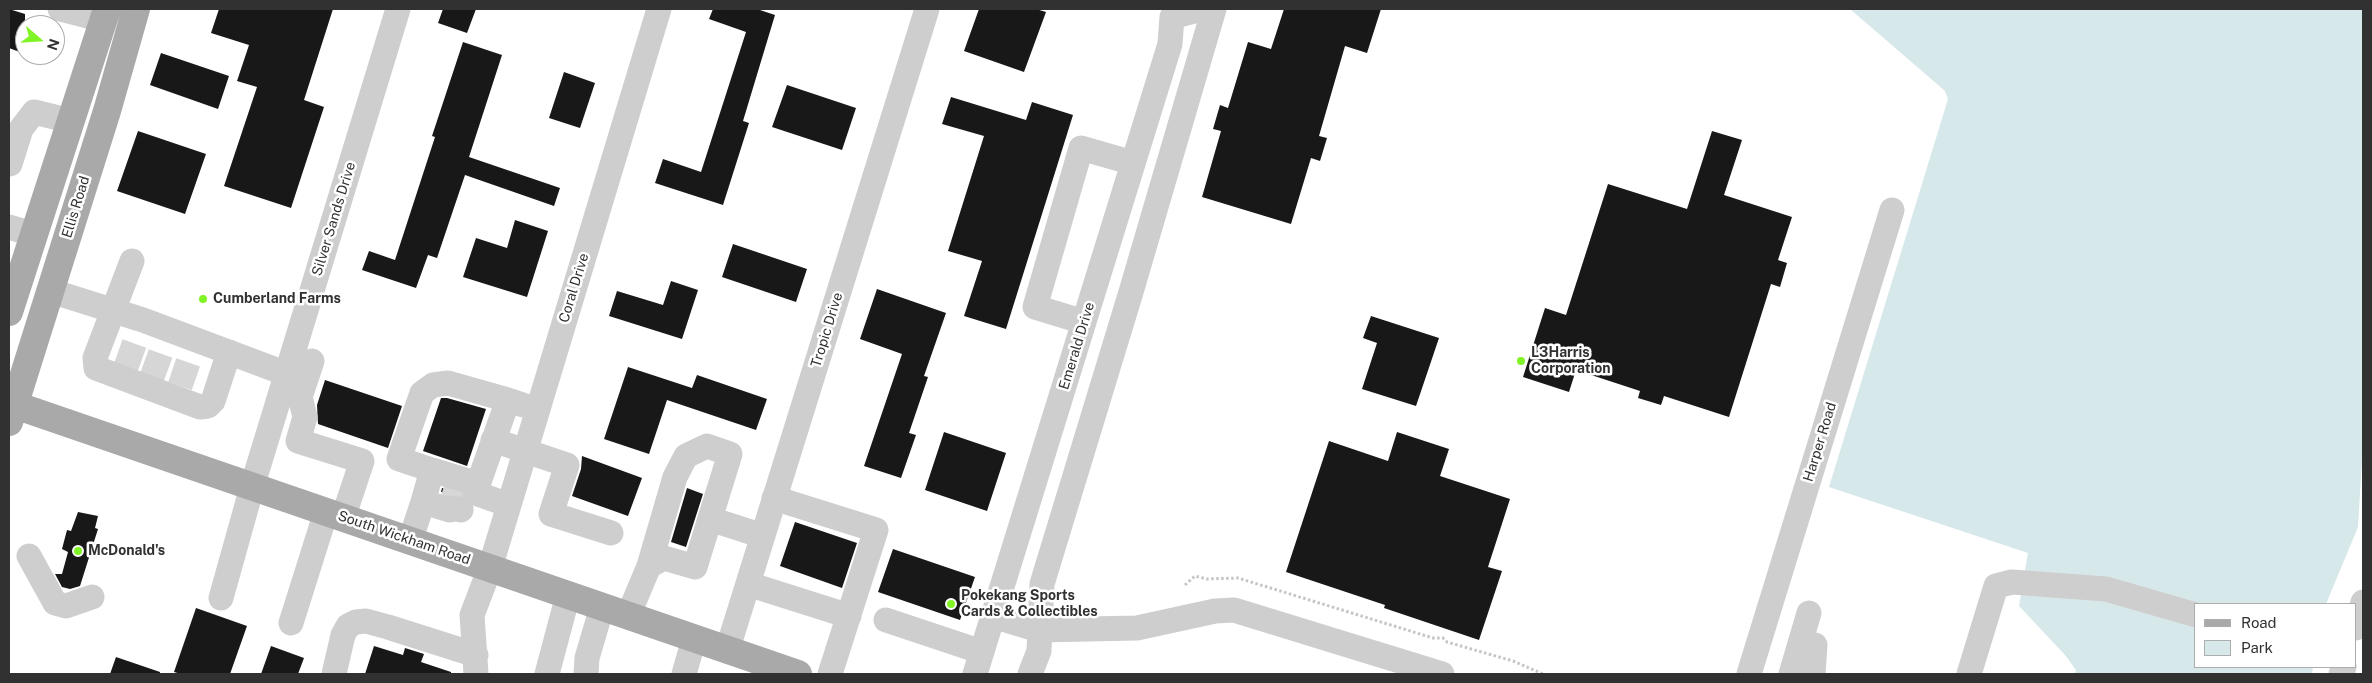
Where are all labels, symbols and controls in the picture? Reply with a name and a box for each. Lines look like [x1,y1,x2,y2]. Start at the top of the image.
north arrow [15,15,65,65]
text: N [44,37,63,52]
street label: Silver Sands Drive [309,160,359,278]
street label: Ellis Road [59,174,93,240]
street label: Coral Drive [555,251,593,325]
place label: Cumberland Farms [213,291,341,307]
street label: Tropic Drive [808,291,846,369]
marker: Cumberland Farms [197,293,209,305]
street label: Emerald Drive [1056,300,1098,392]
place label: L3Harris Corporation [1531,345,1611,378]
marker: L3Harris Corporation [1515,355,1527,367]
street label: Harper Road [1800,400,1840,484]
street label: South Wickham Road [336,507,472,569]
place label: McDonald's [88,543,165,559]
marker: McDonald's [72,545,84,557]
place label: Pokekang Sports Cards & Collectibles [961,588,1098,620]
marker: Pokekang Sports Cards & Collectibles [945,598,957,610]
legend [2194,603,2357,668]
text: Road [2241,614,2277,631]
text: Park [2241,639,2273,656]

